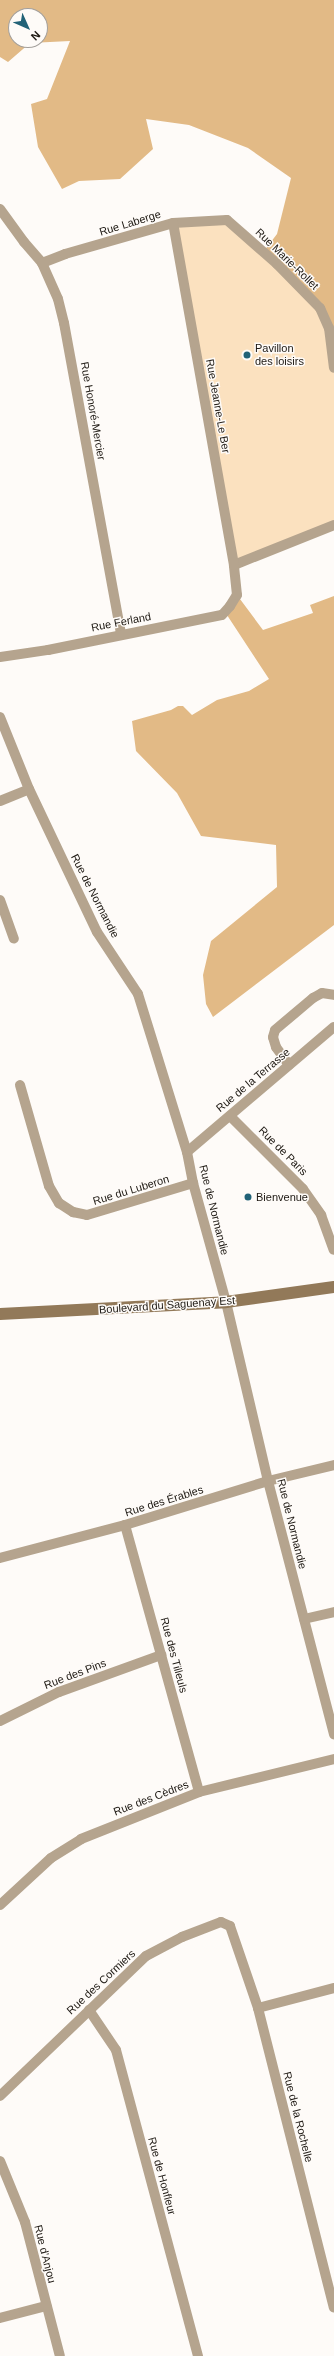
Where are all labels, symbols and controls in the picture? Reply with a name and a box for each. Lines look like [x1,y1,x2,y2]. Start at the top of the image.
north arrow [8,8,48,48]
text: N [29,29,43,43]
street label: Rue Laberge [98,207,162,239]
street label: Rue Marie-Rollet [253,226,321,292]
place label: Pavillon des loisirs [255,342,304,368]
marker: Pavillon des loisirs [242,350,252,360]
street label: Rue Jeanne-Le Ber [203,358,233,454]
street label: Rue Honoré-Mercier [78,361,108,461]
street label: Rue Ferland [90,610,152,634]
street label: Rue de Normandie [68,852,122,940]
street label: Rue de la Terrasse [213,1045,293,1115]
street label: Rue de Paris [256,1124,310,1178]
street label: Rue de Normandie [196,1164,232,1256]
street label: Rue du Luberon [91,1172,171,1208]
place label: Bienvenue [256,1190,308,1204]
marker: Bienvenue [243,1192,253,1202]
street label: Boulevard du Saguenay Est [99,1294,235,1316]
street label: Rue de Normandie [274,1478,310,1570]
street label: Rue des Érables [123,1483,205,1519]
street label: Rue des Tilleuls [158,1616,190,1694]
street label: Rue des Pins [42,1656,108,1692]
street label: Rue des Cèdres [112,1778,190,1818]
street label: Rue des Cormiers [64,1947,138,2017]
street label: Rue de la Rochelle [280,2070,316,2164]
street label: Rue de Honfleur [145,2136,179,2216]
street label: Rue d'Anjou [31,2223,59,2285]

